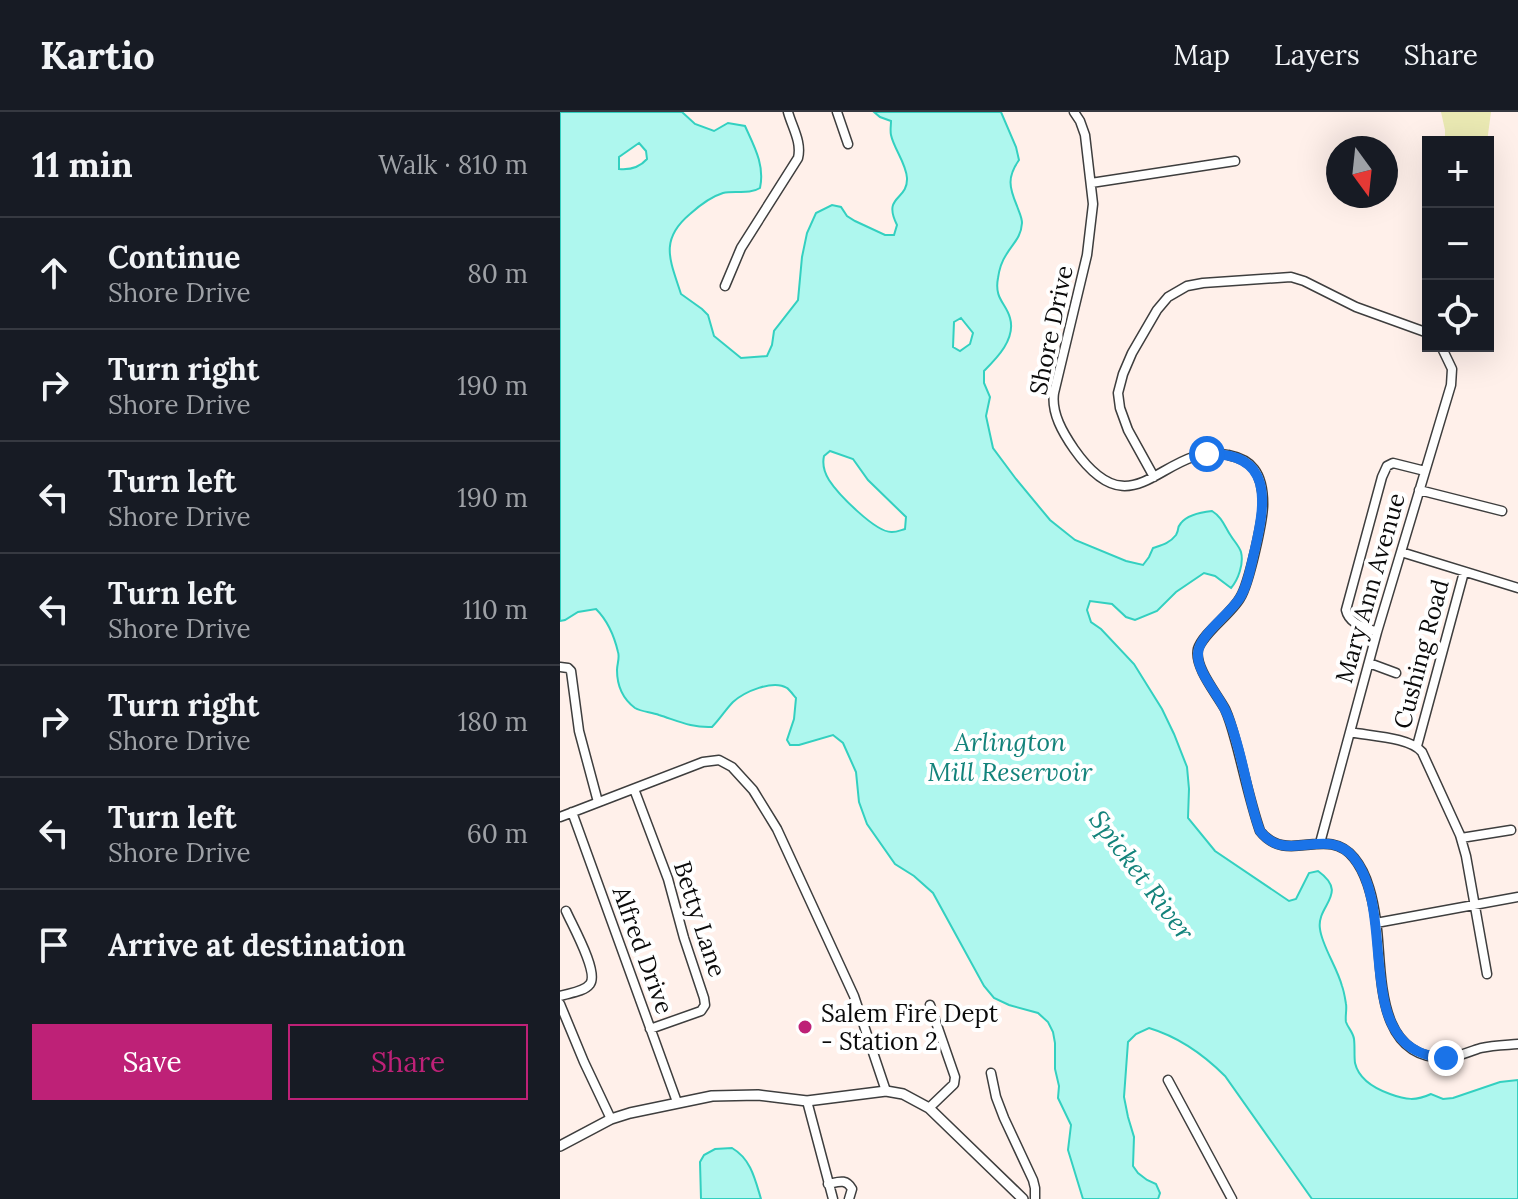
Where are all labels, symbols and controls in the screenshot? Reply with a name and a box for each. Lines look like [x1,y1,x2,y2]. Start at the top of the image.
text: Kartio [40,31,155,79]
text: Map [1173,37,1230,73]
text: Layers [1274,37,1360,73]
text: Share [1404,37,1478,73]
north arrow [1326,136,1398,208]
map controls [1422,136,1494,352]
button: + [1422,136,1494,208]
text: 11 min [32,143,133,186]
text: Walk · 810 m [378,148,528,181]
button: − [1422,208,1494,280]
text: Continue [108,238,240,276]
icon: ahead [32,251,76,295]
text: 80 m [467,257,528,290]
street label: Shore Drive [1022,262,1080,398]
text: Shore Drive [108,276,251,309]
button: locate [1422,280,1494,352]
text: Turn right [108,350,259,388]
icon: right [32,363,76,407]
text: 190 m [457,369,528,402]
text: Shore Drive [108,388,251,421]
route start [1189,436,1225,472]
text: Turn left [108,462,236,500]
icon: left [32,475,76,519]
text: 190 m [457,481,528,514]
street label: Mary Ann Avenue [1328,489,1412,687]
text: Shore Drive [108,500,251,533]
text: Turn left [108,574,236,612]
street label: Cushing Road [1386,576,1456,732]
icon: left [32,587,76,631]
text: 110 m [463,593,528,626]
text: Shore Drive [108,612,251,645]
text: Turn right [108,686,259,724]
icon: right [32,699,76,743]
text: 180 m [458,705,528,738]
text: Shore Drive [108,724,251,757]
water label: Arlington Mill Reservoir [928,725,1093,788]
text: Turn left [108,798,236,836]
water label: Spicket River [1082,803,1202,947]
icon: left [32,811,76,855]
text: 60 m [467,817,528,850]
text: Shore Drive [108,836,251,869]
street label: Betty Lane [667,857,733,981]
street label: Alfred Drive [605,881,680,1018]
icon: arrive [32,923,76,967]
text: Arrive at destination [108,926,406,964]
place label: Salem Fire Dept - Station 2 [821,998,999,1057]
marker: Salem Fire Dept - Station 2 [796,1018,814,1036]
button: Save [32,1024,272,1100]
button: Share [288,1024,528,1100]
route end [1428,1040,1464,1076]

